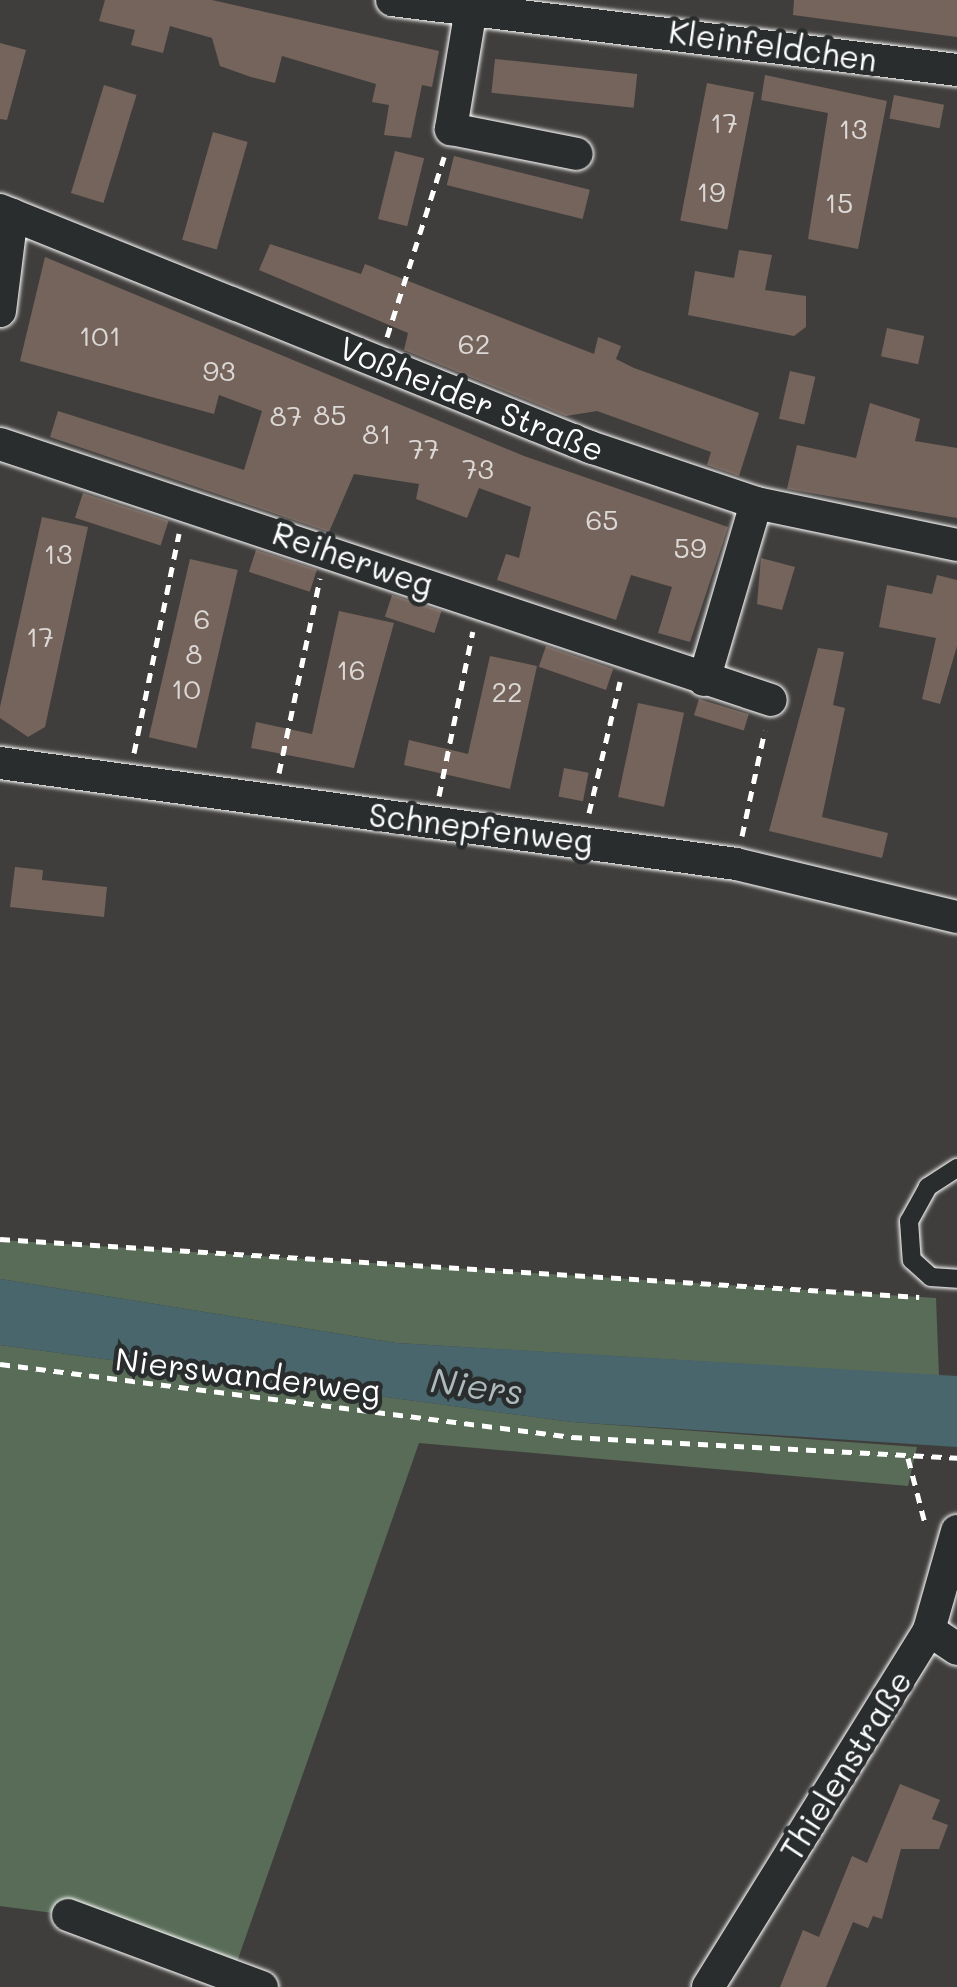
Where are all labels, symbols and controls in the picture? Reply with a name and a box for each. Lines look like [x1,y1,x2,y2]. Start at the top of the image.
street label: Kleinfeldchen [666,11,880,79]
house number: 17 [710,105,738,139]
house number: 13 [839,111,867,145]
house number: 19 [696,174,726,208]
house number: 15 [825,185,853,219]
house number: 101 [79,318,121,352]
house number: 62 [458,326,490,360]
street label: Voßheider Straße [334,327,610,469]
house number: 93 [203,353,235,387]
house number: 85 [313,397,347,431]
house number: 87 [270,398,302,432]
house number: 81 [362,416,392,450]
house number: 77 [408,431,440,465]
house number: 73 [462,451,494,485]
house number: 65 [585,502,619,536]
street label: Reiherweg [268,513,438,603]
house number: 59 [674,530,706,564]
house number: 13 [44,536,72,570]
house number: 6 [194,601,210,635]
house number: 17 [26,619,54,653]
house number: 8 [186,636,202,670]
house number: 16 [336,652,366,686]
house number: 10 [171,671,201,705]
house number: 22 [491,674,523,708]
street label: Schnepfenweg [367,794,595,860]
street label: Nierswanderweg [113,1339,383,1409]
water label: Niers [428,1358,526,1412]
street label: Thielenstraße [771,1663,919,1867]

